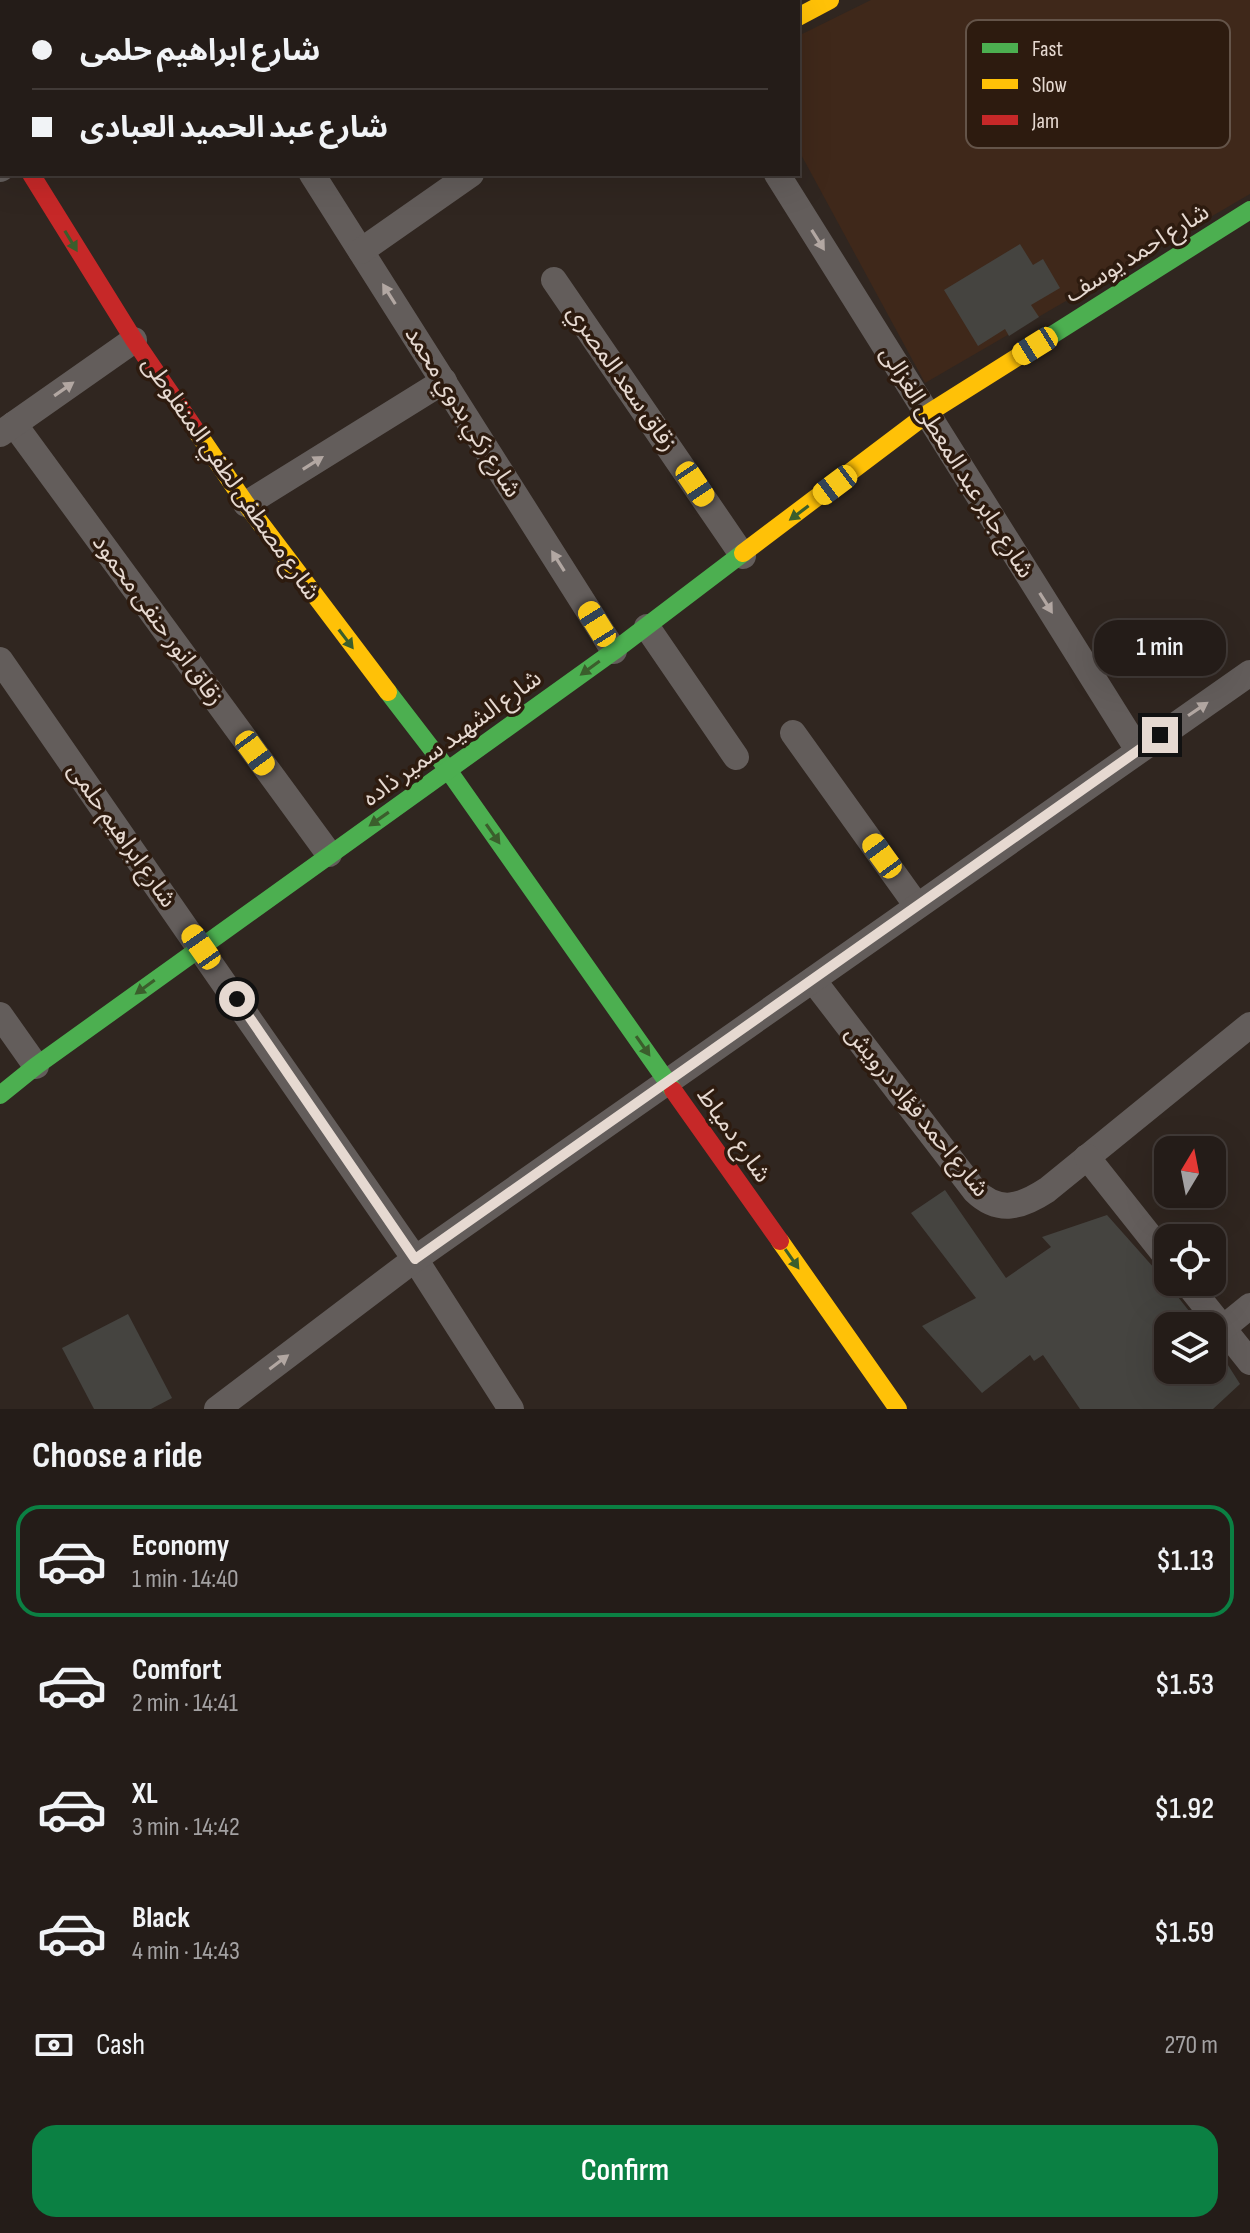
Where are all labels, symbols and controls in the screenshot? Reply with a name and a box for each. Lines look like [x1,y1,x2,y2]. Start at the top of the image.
legend [966,20,1230,148]
text: شارع ابراهيم حلمى [80,33,320,69]
text: Fast [1032,36,1063,63]
text: Slow [1032,72,1067,99]
text: Jam [1031,108,1059,135]
text: شارع عبد الحميد العبادى [80,110,388,146]
street label: شارع احمد يوسف [1060,197,1216,311]
one-way arrow [811,229,825,251]
one-way arrow [64,230,78,252]
one-way arrow [382,283,396,305]
street label: زقاق سعد المصري [558,299,683,459]
street label: شارع زكي بدوي محمد [396,321,527,505]
car [1008,323,1062,369]
street label: شارع جابر عبد المعطى الغزالى [872,341,1040,584]
street label: شارع مصطفى لطفي المنفلوطى [133,350,326,608]
one-way arrow [53,382,74,397]
one-way arrow [302,456,324,470]
car [672,457,718,511]
car [809,461,861,509]
one-way arrow [789,504,809,520]
street label: زقاق انور حنفى محمود [86,529,230,711]
one-way arrow [551,550,565,572]
one-way arrow [1038,592,1052,614]
car [574,597,620,651]
callout: 1 min [1094,619,1226,675]
one-way arrow [338,629,354,649]
text: 1 min [1136,632,1184,663]
one-way arrow [580,660,601,675]
street label: شارع الشهيد سمير ذاده [357,663,548,814]
one-way arrow [1188,701,1209,716]
route end [1142,717,1178,753]
car [231,727,279,779]
street label: شارع ابراهيم حلمى [60,757,183,914]
one-way arrow [368,811,389,826]
one-way arrow [485,823,500,844]
car [858,830,906,882]
car [177,920,225,974]
one-way arrow [135,979,155,995]
route start [219,981,255,1017]
street label: شارع احمد فؤاد درويش [837,1019,995,1204]
one-way arrow [635,1036,650,1057]
street label: شارع دمياط [689,1082,777,1189]
north arrow [1154,1136,1226,1208]
map controls [1154,1136,1226,1384]
button: locate [1154,1224,1226,1296]
one-way arrow [784,1249,799,1270]
button: layers [1154,1312,1226,1384]
one-way arrow [268,1354,290,1370]
text: Choose a ride [32,1435,203,1478]
icon: car [36,1525,108,1597]
text: Economy [132,1528,229,1564]
text: $1.13 [1156,1543,1214,1579]
text: 1 min · 14:40 [132,1564,239,1595]
icon: car [36,1649,108,1721]
text: Comfort [132,1652,222,1688]
text: $1.53 [1155,1667,1214,1703]
text: 2 min · 14:41 [132,1688,238,1719]
icon: car [36,1773,108,1845]
text: XL [132,1776,158,1812]
text: $1.92 [1154,1791,1214,1827]
text: 3 min · 14:42 [132,1812,240,1843]
icon: car [36,1897,108,1969]
text: Black [132,1900,190,1936]
text: $1.59 [1154,1915,1214,1951]
text: 4 min · 14:43 [132,1936,240,1967]
icon: cash [32,2023,76,2067]
text: Cash [96,2027,145,2063]
text: 270 m [1165,2030,1218,2061]
button: Confirm [32,2125,1218,2217]

